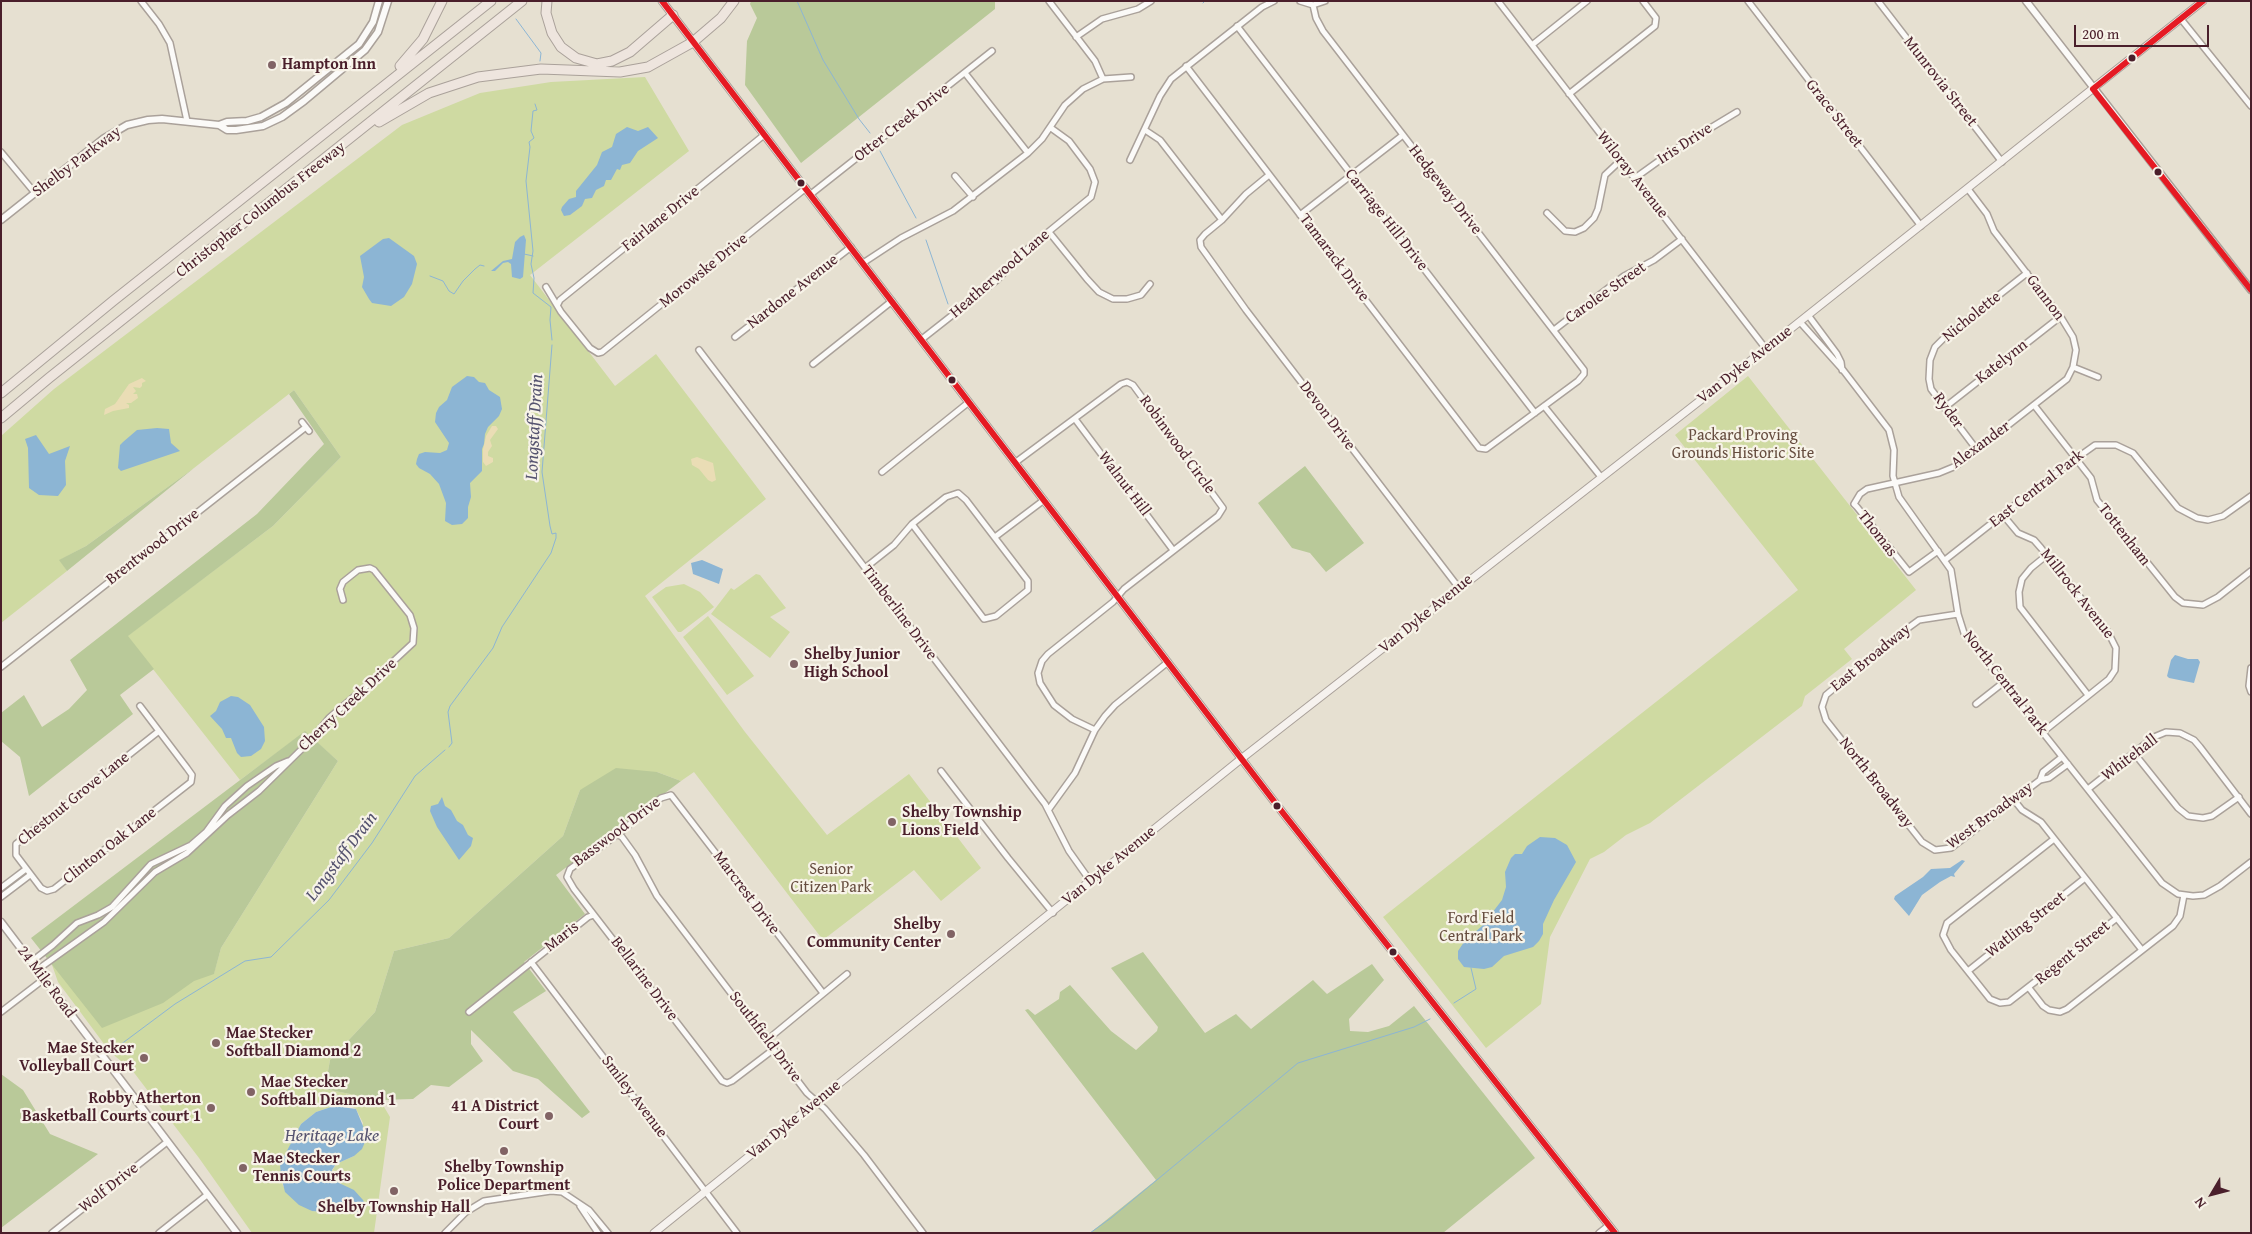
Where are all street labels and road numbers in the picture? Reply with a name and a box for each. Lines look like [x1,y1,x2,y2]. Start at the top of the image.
street label: Munrovia Street [1899,33,1981,131]
street label: Grace Street [1801,76,1867,152]
street label: Otter Creek Drive [850,80,954,166]
street label: Iris Drive [1654,119,1716,169]
street label: Shelby Parkway [29,122,125,202]
street label: Wiloray Avenue [1592,128,1672,222]
street label: Christopher Columbus Freeway [172,138,350,282]
street label: Hedgeway Drive [1404,141,1486,239]
street label: Carriage Hill Drive [1340,165,1432,275]
street label: Fairlane Drive [619,182,703,256]
street label: Tamarack Drive [1295,210,1373,306]
street label: Heatherwood Lane [946,225,1054,323]
street label: Morowske Drive [656,230,752,312]
street label: Nardone Avenue [744,250,842,334]
street label: Carolee Street [1562,258,1650,328]
street label: Gannon [2022,271,2068,325]
street label: Nicholette [1939,288,2005,346]
street label: Van Dyke Avenue [1694,322,1796,408]
street label: Katelynn [1972,336,2032,388]
street label: Devon Drive [1295,378,1359,454]
street label: Ryder [1929,389,1967,433]
street label: Robinwood Circle [1135,392,1219,498]
street label: Alexander [1948,417,2014,473]
street label: East Central Park [1986,446,2088,532]
street label: Walnut Hill [1093,448,1155,520]
street label: Tottenham [2094,500,2154,570]
street label: Brentwood Drive [103,505,203,589]
street label: Thomas [1853,507,1901,561]
street label: Millrock Avenue [2036,545,2118,643]
street label: Timberline Drive [857,562,941,664]
street label: Van Dyke Avenue [1375,570,1477,658]
street label: East Broadway [1827,620,1915,696]
street label: North Central Park [1958,627,2052,739]
street label: Cherry Creek Drive [295,655,401,755]
street label: Whitehall [2098,731,2162,785]
street label: North Broadway [1835,734,1917,832]
street label: Chestnut Grove Lane [14,748,134,850]
street label: West Broadway [1943,778,2037,854]
street label: Basswood Drive [569,793,665,871]
street label: Clinton Oak Lane [59,803,161,889]
street label: Van Dyke Avenue [1058,822,1160,910]
street label: Marcrest Drive [708,848,784,938]
street label: Watling Street [1982,888,2070,962]
street label: Regent Street [2032,917,2114,989]
street label: Maris [541,918,583,956]
street label: Bellarine Drive [606,933,682,1025]
street label: 24 Mile Road [13,942,79,1022]
street label: Southfield Drive [725,988,805,1086]
street label: Smiley Avenue [597,1052,671,1142]
street label: Van Dyke Avenue [743,1076,845,1164]
street label: Wolf Drive [75,1159,143,1217]

